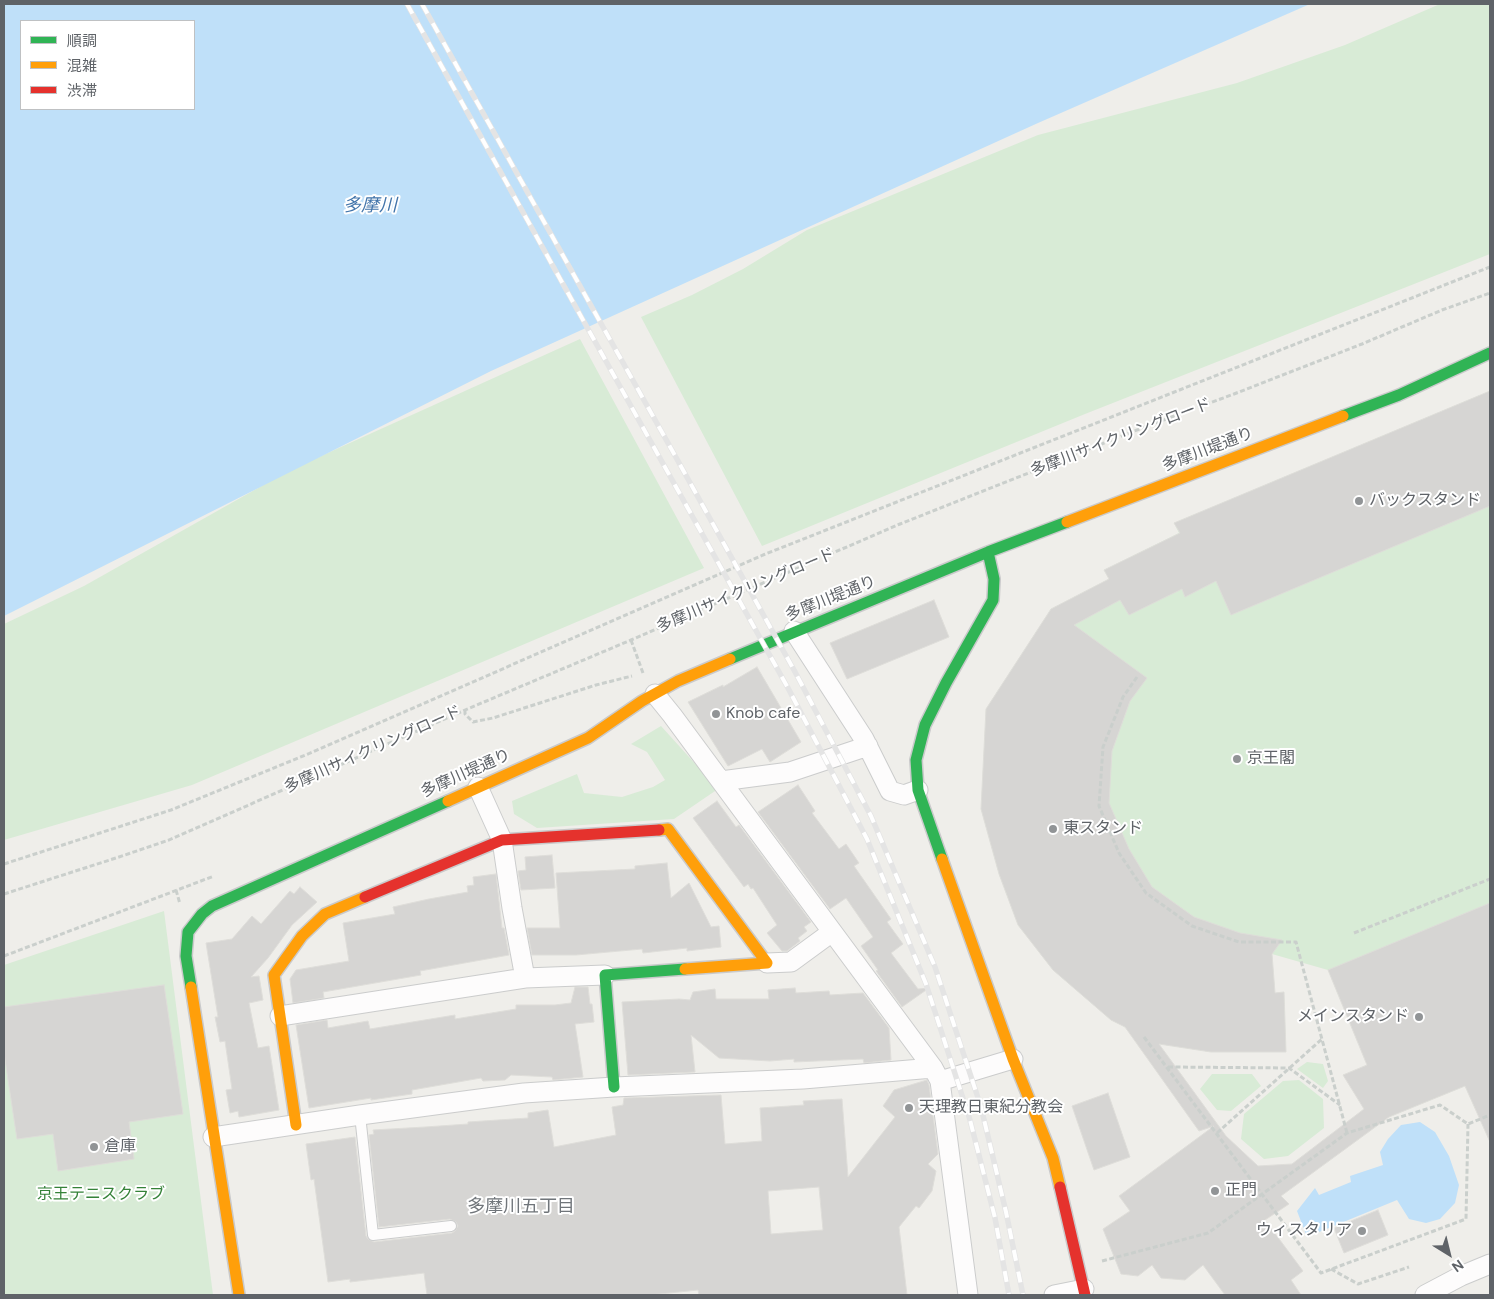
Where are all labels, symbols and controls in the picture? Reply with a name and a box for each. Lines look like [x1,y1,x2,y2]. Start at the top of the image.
legend [20,20,195,110]
text: 順調 [67,31,97,51]
text: 混雑 [67,56,97,76]
text: 渋滞 [67,81,97,101]
water label: 多摩川 [343,195,397,217]
street label: 多摩川サイクリングロード [1028,395,1214,481]
street label: 多摩川堤通り [1160,424,1256,476]
place label: バックスタンド [1369,491,1481,511]
marker: バックスタンド [1353,495,1365,507]
street label: 多摩川サイクリングロード [654,545,838,637]
street label: 多摩川堤通り [783,572,879,626]
street label: 多摩川サイクリングロード [281,702,465,798]
place label: Knob cafe [726,704,800,724]
marker: Knob cafe [710,708,722,720]
street label: 多摩川堤通り [418,746,514,802]
place label: 京王閣 [1247,749,1295,769]
marker: 京王閣 [1231,753,1243,765]
place label: 東スタンド [1063,819,1143,839]
marker: 東スタンド [1047,823,1059,835]
place label: メインスタンド [1297,1007,1409,1027]
marker: メインスタンド [1413,1011,1425,1023]
place label: 天理教日東紀分教会 [919,1098,1063,1118]
marker: 天理教日東紀分教会 [903,1102,915,1114]
place label: 倉庫 [104,1137,136,1157]
marker: 倉庫 [88,1141,100,1153]
place label: 正門 [1225,1181,1257,1201]
park label: 京王テニスクラブ [37,1185,165,1205]
marker: 正門 [1209,1185,1221,1197]
district label: 多摩川五丁目 [467,1196,575,1218]
place label: ウィスタリア [1256,1221,1352,1241]
marker: ウィスタリア [1356,1225,1368,1237]
north arrow [1424,1229,1474,1279]
text: N [1448,1256,1467,1276]

